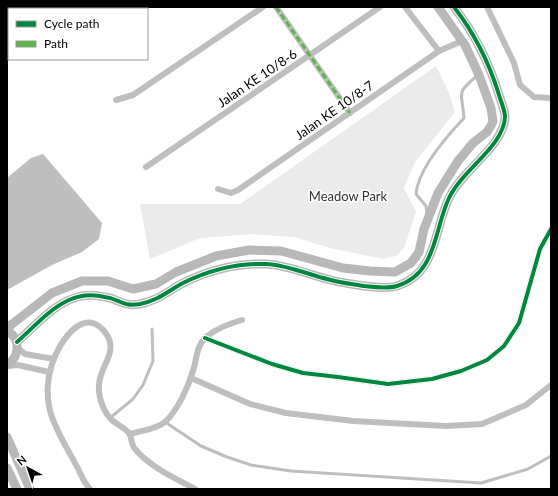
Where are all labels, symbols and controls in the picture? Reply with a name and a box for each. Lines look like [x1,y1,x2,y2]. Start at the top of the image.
legend [8,8,148,60]
text: Cycle path [44,16,99,31]
text: Path [44,36,68,51]
street label: Jalan KE 10/8-6 [214,46,300,110]
street label: Jalan KE 10/8-7 [292,77,377,143]
park label: Meadow Park [309,188,388,204]
north arrow [8,448,48,488]
text: N [14,452,29,468]

